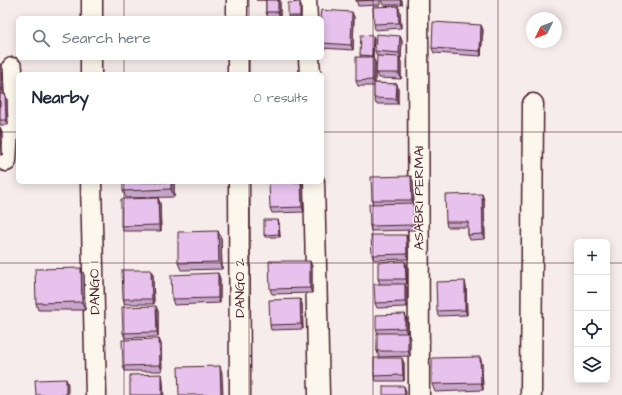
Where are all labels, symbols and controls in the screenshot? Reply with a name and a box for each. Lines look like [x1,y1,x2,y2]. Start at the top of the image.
north arrow [526,12,562,48]
search box [16,16,324,60]
icon: search [30,27,52,49]
text: Search here [62,28,151,49]
text: Nearby [32,86,89,110]
text: 0 results [253,89,308,107]
street label: ASABRI PERMAI [409,146,429,250]
map controls [574,239,610,383]
button: + [574,239,610,275]
street label: DANGO 2 [230,258,250,318]
street label: DANGO 1 [85,261,105,315]
button: − [574,275,610,311]
button: locate [574,311,610,347]
button: layers [574,347,610,383]

